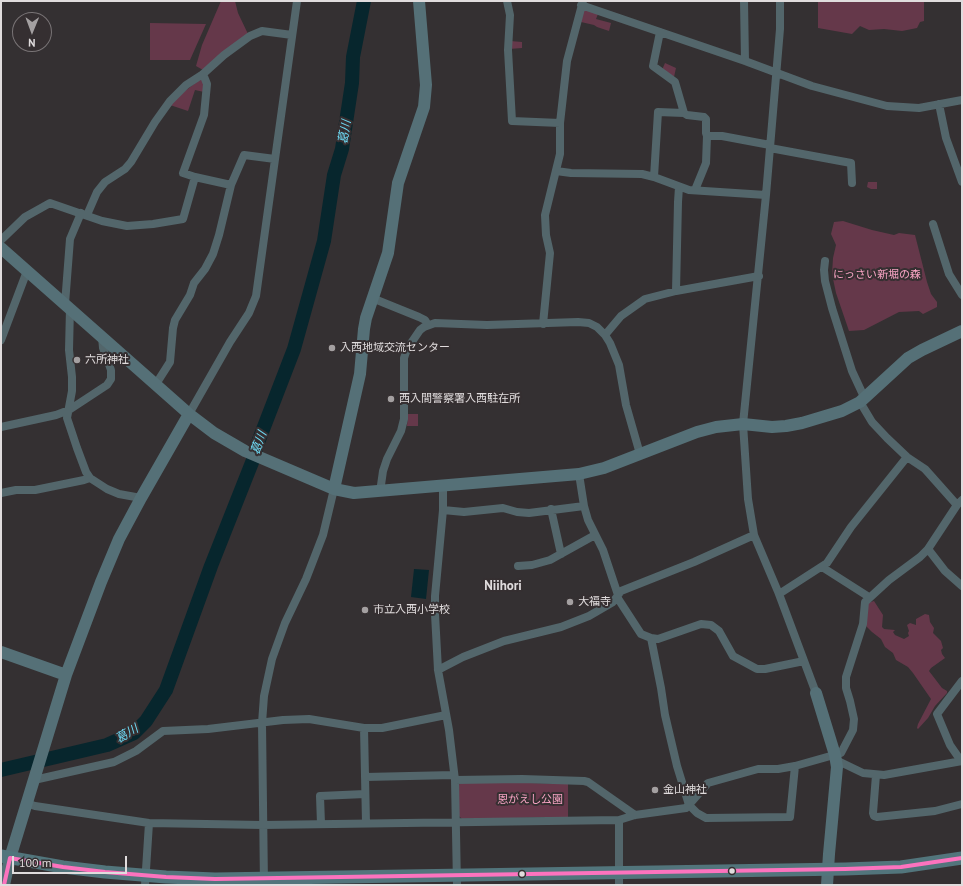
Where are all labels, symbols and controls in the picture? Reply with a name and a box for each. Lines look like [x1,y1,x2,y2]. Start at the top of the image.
north arrow [12,12,52,52]
text: N [28,36,36,50]
water label: 葛川 [336,119,354,145]
park label: にっさい新堀の森 [833,268,921,282]
place label: 入西地域交流センター [340,341,450,355]
marker: 入西地域交流センター [327,343,337,353]
place label: 六所神社 [85,353,129,367]
marker: 六所神社 [72,355,82,365]
place label: 西入間警察署入西駐在所 [399,392,520,406]
marker: 西入間警察署入西駐在所 [386,394,396,404]
water label: 葛川 [248,429,270,457]
district label: Niihori [484,578,522,594]
place label: 大福寺 [578,595,611,609]
marker: 大福寺 [565,597,575,607]
place label: 市立入西小学校 [373,603,450,617]
marker: 市立入西小学校 [360,605,370,615]
water label: 葛川 [113,722,141,746]
place label: 金山神社 [663,783,707,797]
marker: 金山神社 [650,785,660,795]
park label: 恩がえし公園 [497,793,563,807]
scale bar [14,848,129,874]
text: 100 m [19,855,52,870]
unlabelled marker [727,866,737,876]
unlabelled marker [517,869,527,879]

